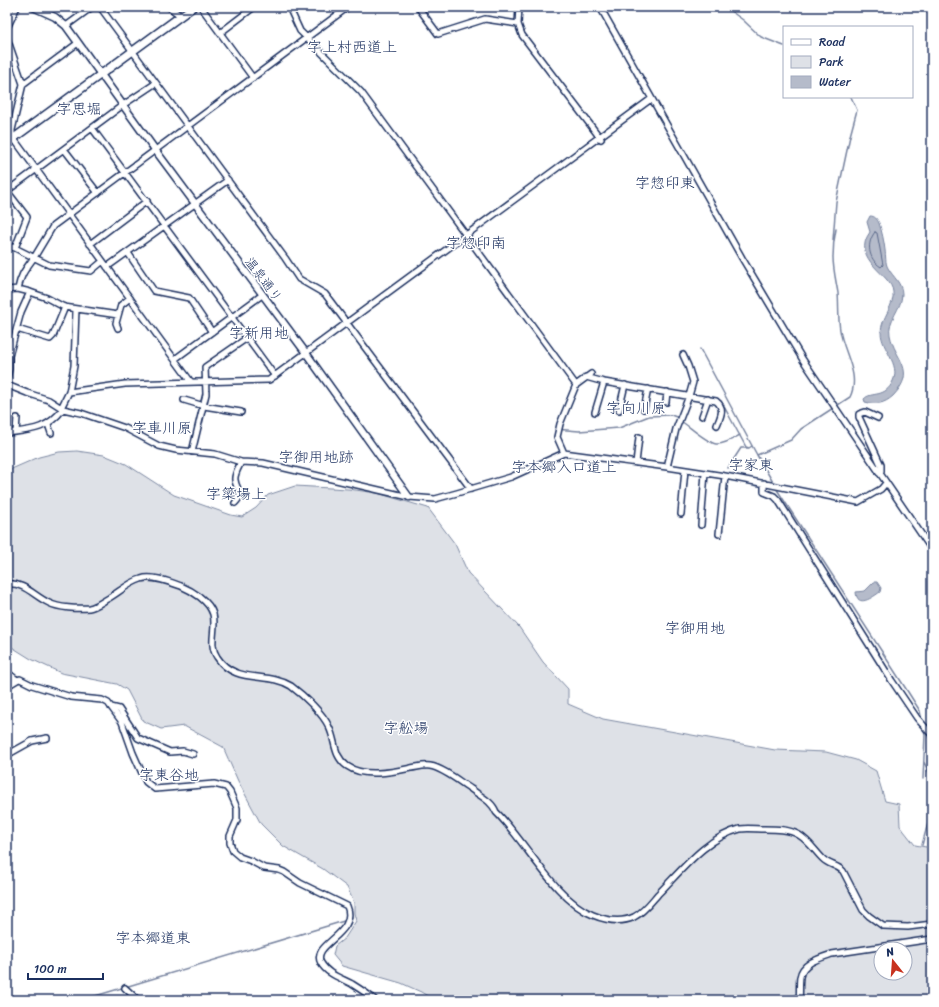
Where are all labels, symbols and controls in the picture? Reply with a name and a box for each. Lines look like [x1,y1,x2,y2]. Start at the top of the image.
legend [783,26,913,98]
text: Road [819,31,846,53]
district label: 字上村西道上 [307,34,397,60]
text: Park [819,51,844,73]
text: Water [819,71,852,93]
district label: 字思堀 [56,96,102,122]
district label: 字惣印東 [635,170,695,196]
district label: 字惣印南 [446,230,506,256]
street label: 温泉通り [239,252,288,307]
district label: 字新用地 [229,320,289,346]
district label: 字向川原 [606,395,666,421]
district label: 字車川原 [132,415,192,441]
district label: 字御用地跡 [278,444,354,470]
district label: 字家東 [728,452,774,478]
district label: 字本郷入口道上 [511,454,617,480]
district label: 字簗場上 [206,481,266,507]
district label: 字御用地 [665,615,725,641]
district label: 字舩場 [383,715,429,741]
district label: 字東谷地 [139,762,199,788]
district label: 字本郷道東 [115,925,191,951]
north arrow [873,941,913,981]
text: N [883,942,897,962]
scale bar [28,955,103,981]
text: 100 m [34,958,67,980]

